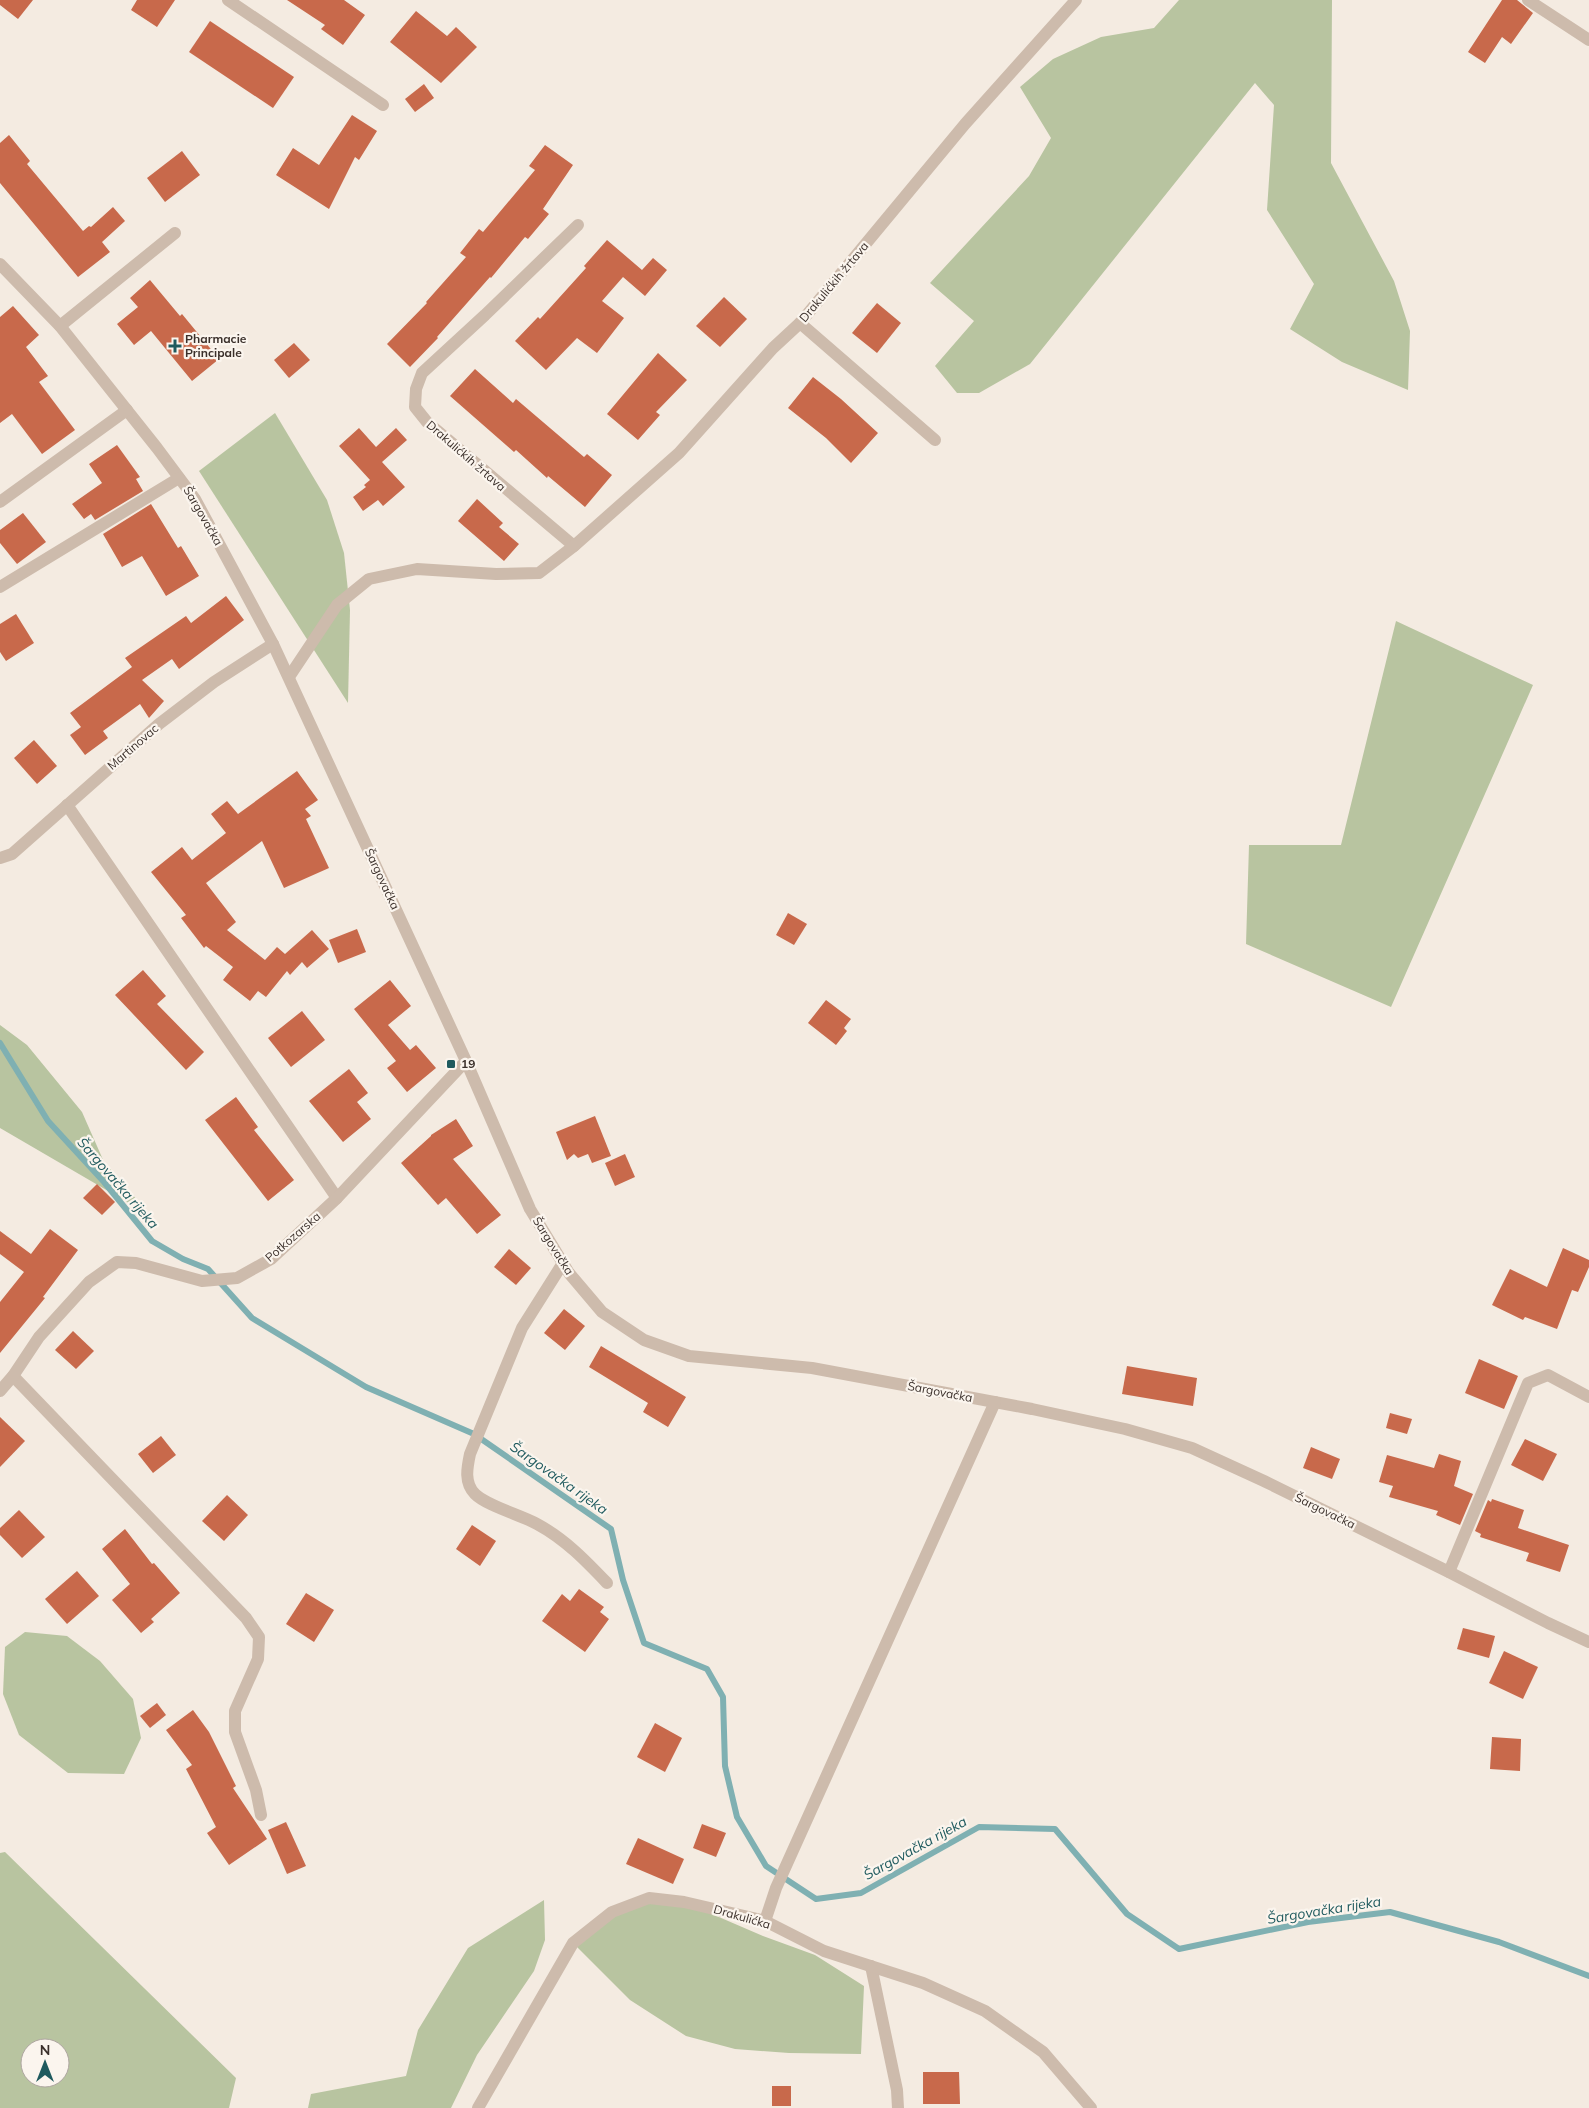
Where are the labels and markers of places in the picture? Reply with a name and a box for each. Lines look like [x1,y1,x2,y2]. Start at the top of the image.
place label: Pharmacie Principale [185,331,247,360]
marker: Pharmacie Principale [169,340,181,352]
place label: 19 [461,1056,475,1071]
marker: 19 [445,1058,457,1070]

